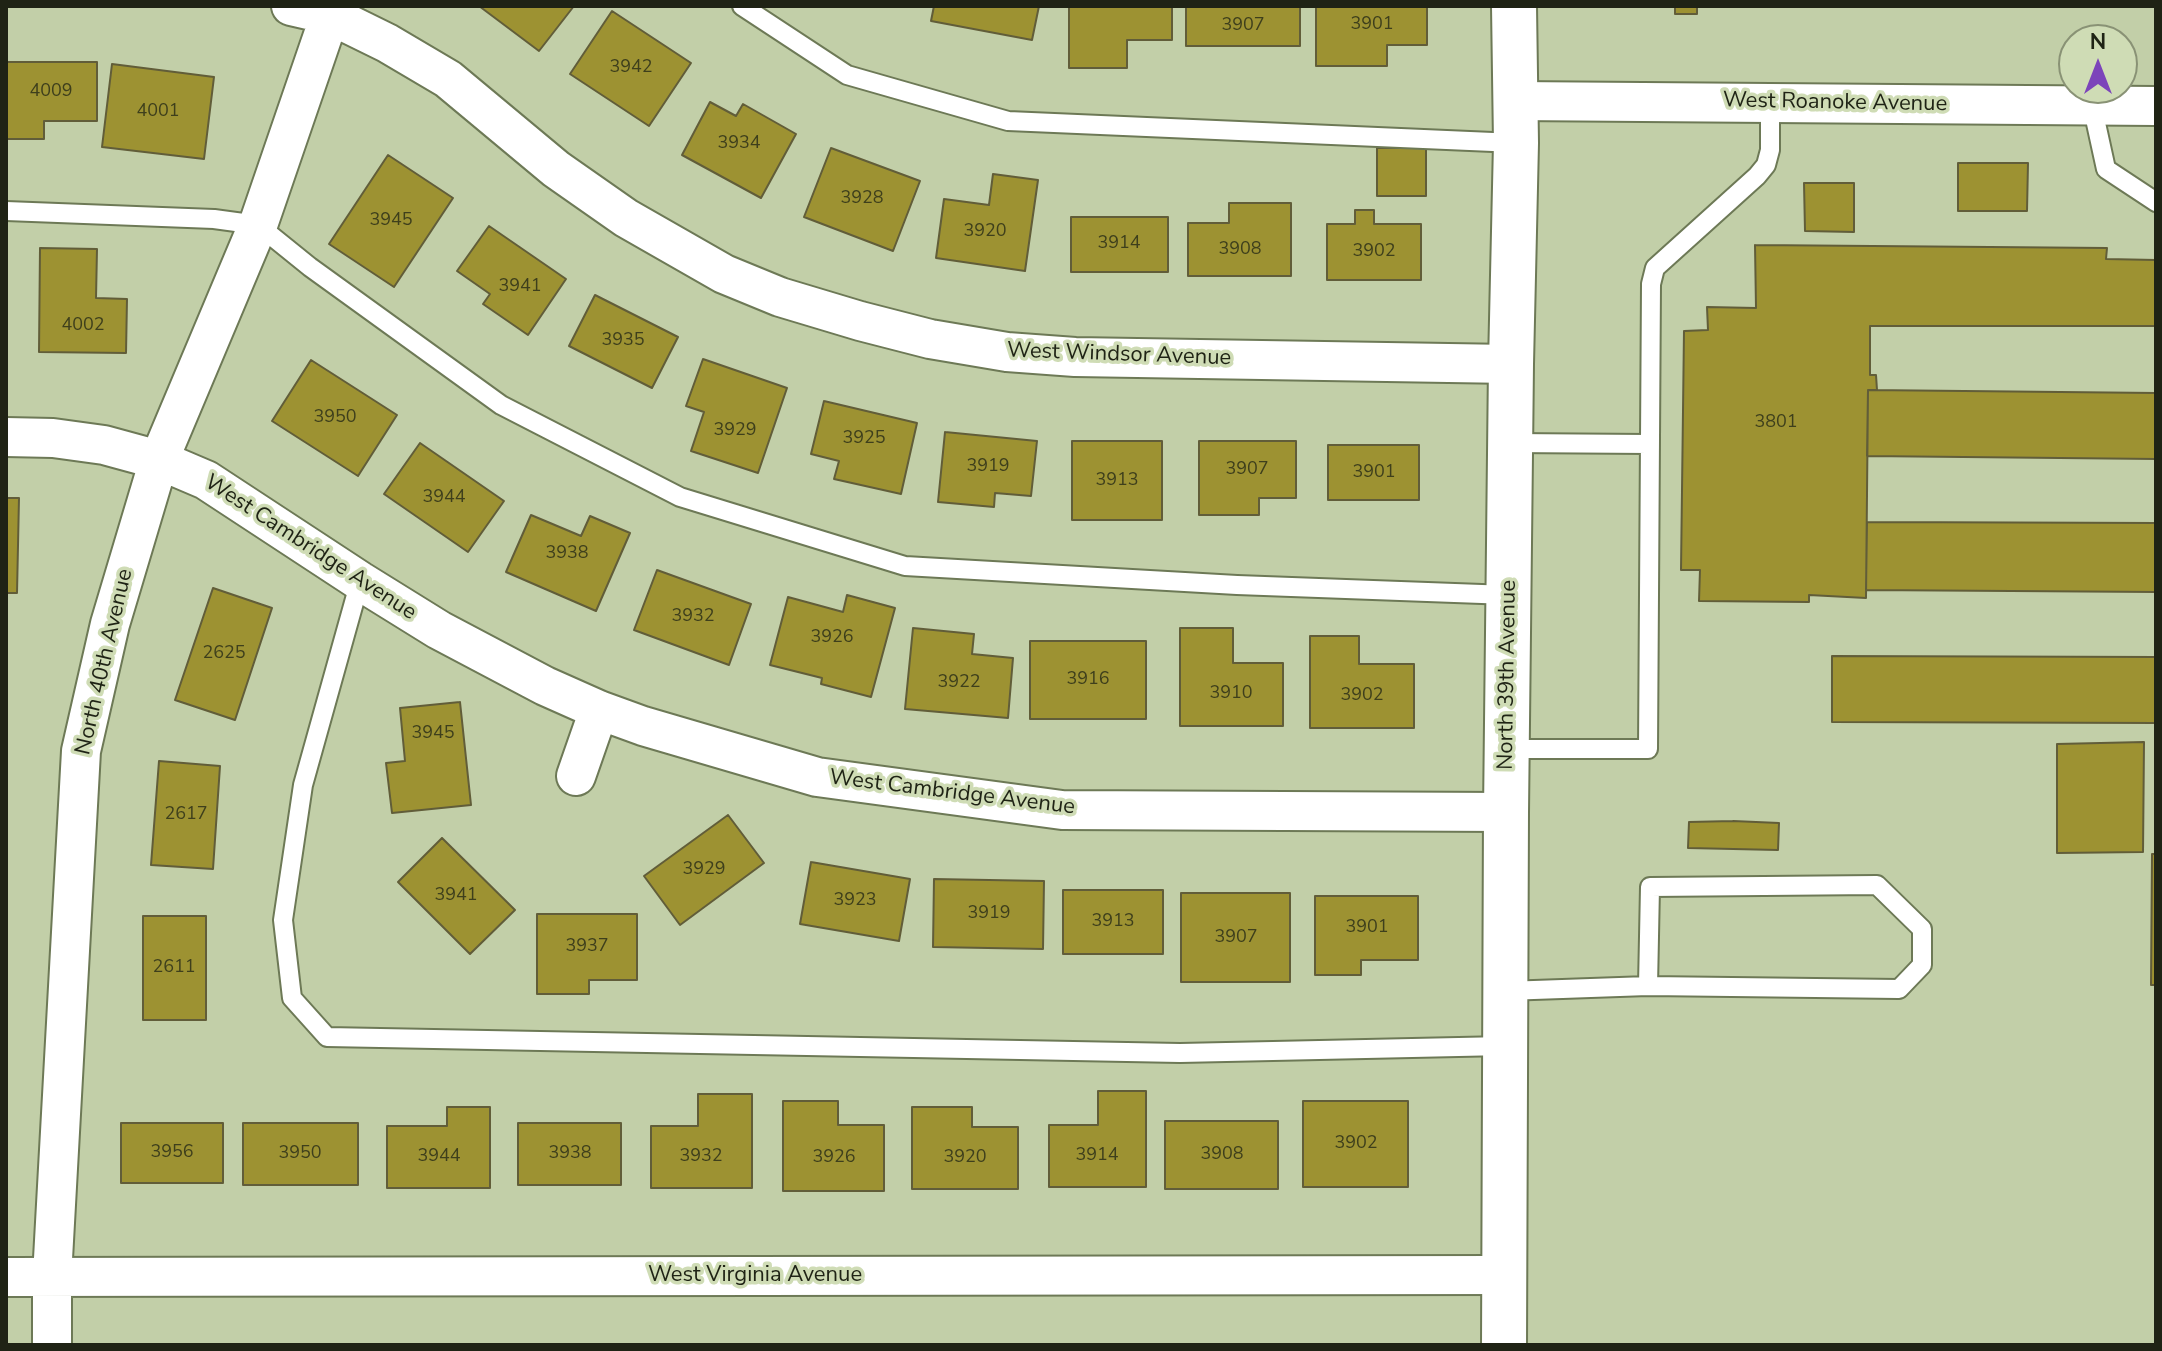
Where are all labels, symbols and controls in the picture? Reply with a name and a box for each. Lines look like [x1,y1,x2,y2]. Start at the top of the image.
house number: 3901 [1350,14,1394,36]
house number: 3907 [1221,15,1265,37]
north arrow [2058,24,2138,104]
text: N [2090,27,2106,57]
house number: 3942 [609,57,653,79]
house number: 4009 [29,81,73,103]
street label: West Roanoke Avenue [1723,88,1947,118]
house number: 4001 [136,101,180,123]
house number: 3934 [717,133,761,155]
house number: 3928 [840,188,884,210]
house number: 3945 [369,210,413,232]
house number: 3920 [963,221,1007,243]
house number: 3914 [1097,233,1141,255]
house number: 3908 [1218,239,1262,261]
house number: 3902 [1352,241,1396,263]
house number: 3941 [498,276,542,298]
house number: 4002 [61,315,105,337]
house number: 3935 [601,330,645,352]
street label: West Windsor Avenue [1006,338,1232,372]
house number: 3950 [313,407,357,429]
house number: 3801 [1754,412,1798,434]
house number: 3929 [713,420,757,442]
house number: 3925 [842,428,886,450]
house number: 3919 [966,456,1010,478]
house number: 3907 [1225,459,1269,481]
house number: 3901 [1352,462,1396,484]
street label: West Cambridge Avenue [199,470,421,626]
house number: 3913 [1095,470,1139,492]
house number: 3944 [422,487,466,509]
house number: 3938 [545,543,589,565]
street label: North 40th Avenue [71,566,139,758]
street label: North 39th Avenue [1493,580,1523,770]
house number: 3932 [671,606,715,628]
house number: 3926 [810,627,854,649]
house number: 2625 [202,643,246,665]
house number: 3916 [1066,669,1110,691]
house number: 3922 [937,672,981,694]
house number: 3910 [1209,683,1253,705]
house number: 3902 [1340,685,1384,707]
house number: 3945 [411,723,455,745]
street label: West Cambridge Avenue [828,765,1076,821]
house number: 2617 [164,804,208,826]
house number: 3929 [682,859,726,881]
house number: 3941 [434,885,478,907]
house number: 3923 [833,890,877,912]
house number: 3919 [967,903,1011,925]
house number: 3913 [1091,911,1135,933]
house number: 3901 [1345,917,1389,939]
house number: 3907 [1214,927,1258,949]
house number: 3937 [565,936,609,958]
house number: 2611 [152,957,196,979]
house number: 3902 [1334,1133,1378,1155]
house number: 3956 [150,1142,194,1164]
house number: 3950 [278,1143,322,1165]
house number: 3938 [548,1143,592,1165]
house number: 3908 [1200,1144,1244,1166]
house number: 3914 [1075,1145,1119,1167]
house number: 3944 [417,1146,461,1168]
house number: 3932 [679,1146,723,1168]
house number: 3926 [812,1147,856,1169]
house number: 3920 [943,1147,987,1169]
street label: West Virginia Avenue [648,1263,862,1289]

